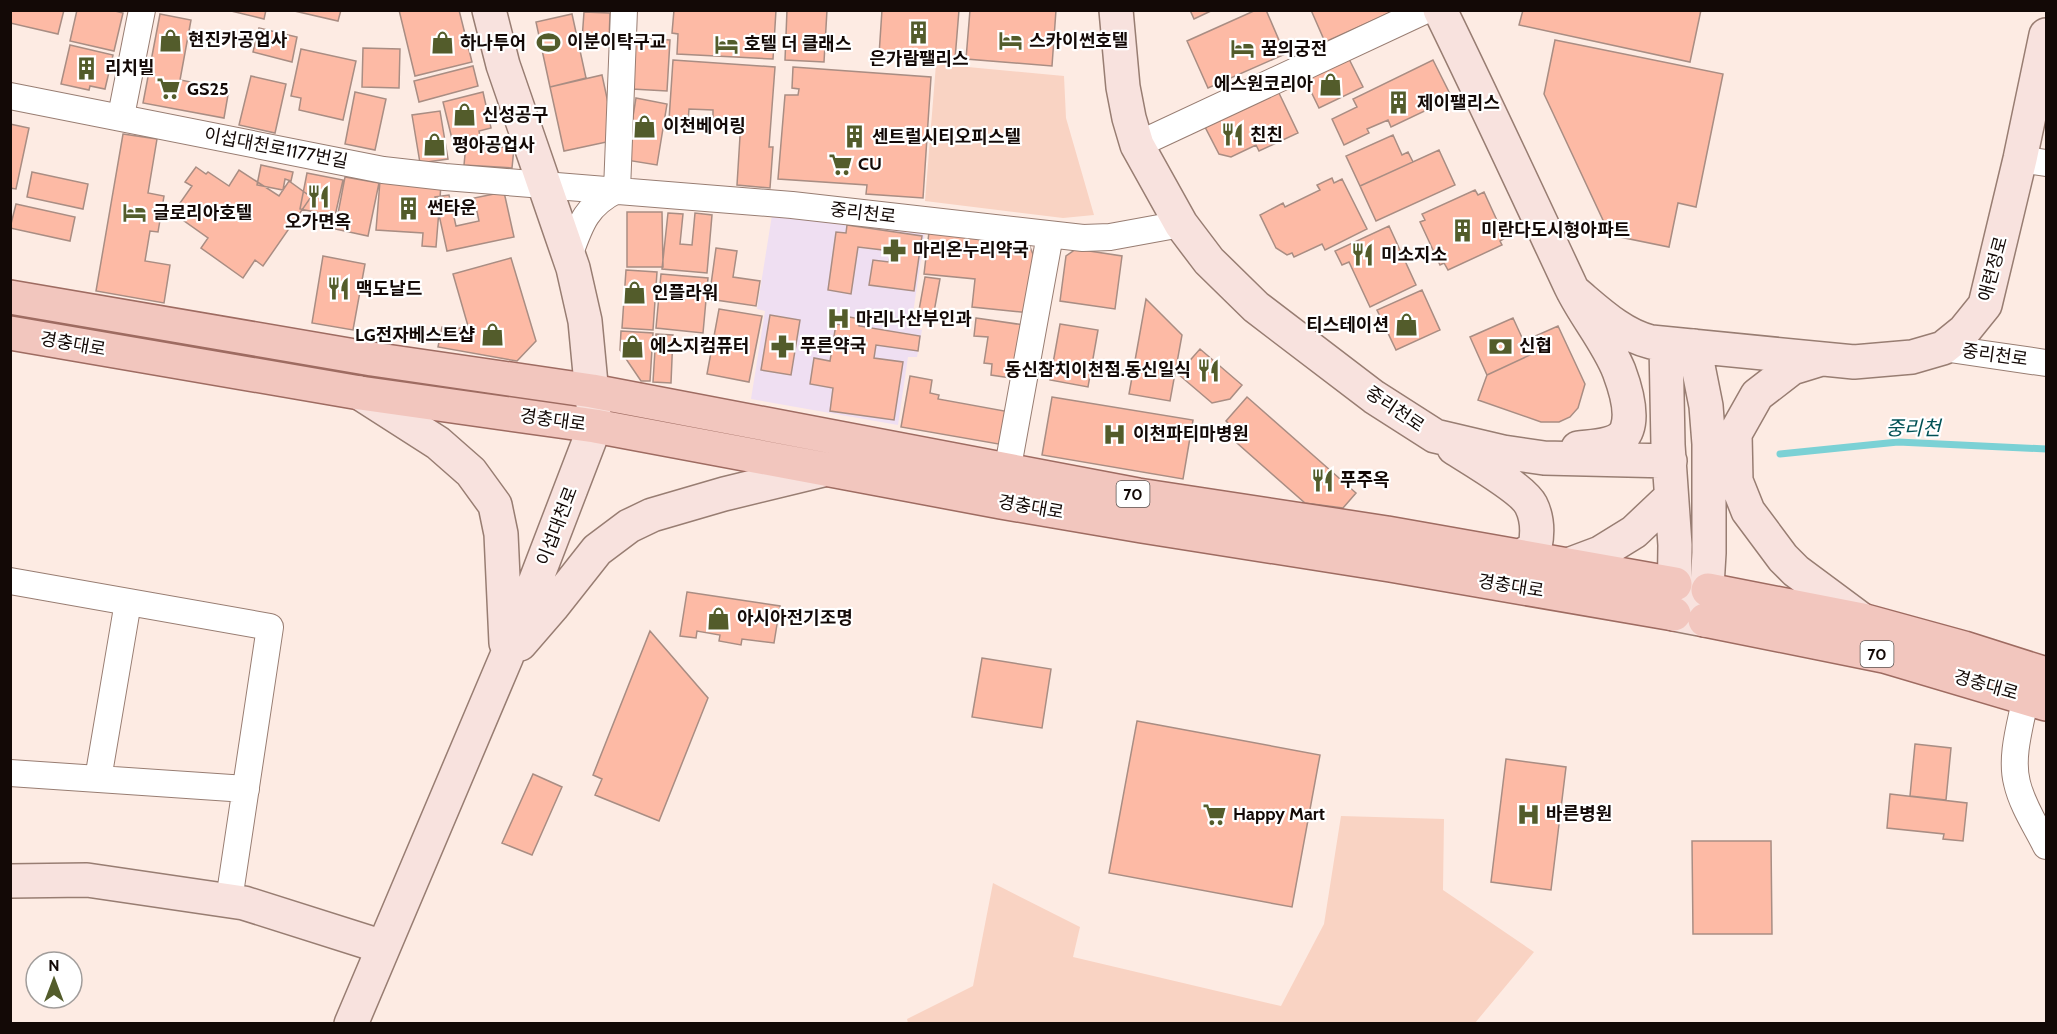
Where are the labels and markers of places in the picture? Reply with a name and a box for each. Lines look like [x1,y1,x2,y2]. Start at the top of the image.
building icon: 은가람팰리스 [906,20,932,46]
shop icon: 현진카공업사 [157,27,183,53]
hotel icon: 스카이썬호텔 [998,28,1024,54]
place label: 현진카공업사 [188,29,288,51]
sports icon: 이분이탁구교 [536,29,562,55]
shop icon: 하나투어 [429,30,455,56]
place label: 스카이썬호텔 [1029,30,1128,52]
place label: 이분이탁구교 [567,31,666,53]
hotel icon: 호텔 더 클래스 [713,31,739,57]
place label: 하나투어 [460,32,526,54]
place label: 호텔 더 클래스 [744,33,851,55]
hotel icon: 꿈의궁전 [1230,36,1256,62]
place label: 꿈의궁전 [1261,38,1327,60]
place label: 은가람팰리스 [869,48,969,70]
building icon: 리치빌 [74,55,100,81]
place label: 리치빌 [105,57,155,79]
shop icon: 에스원코리아 [1318,71,1344,97]
place label: 에스원코리아 [1214,73,1313,95]
supermarket icon: GS25 [156,76,182,102]
place label: GS25 [187,78,229,100]
building icon: 제이팰리스 [1386,90,1412,116]
place label: 제이팰리스 [1417,92,1500,114]
shop icon: 신성공구 [451,102,477,128]
place label: 신성공구 [482,104,548,126]
shop icon: 이천베어링 [632,113,658,139]
place label: 이천베어링 [663,115,746,137]
restaurant icon: 친친 [1219,122,1245,148]
building icon: 센트럴시티오피스텔 [841,124,867,150]
place label: 친친 [1250,124,1283,146]
place label: 센트럴시티오피스텔 [872,126,1021,148]
shop icon: 평아공업사 [421,132,447,158]
place label: 평아공업사 [452,134,535,156]
supermarket icon: CU [827,151,853,177]
place label: CU [858,153,882,175]
restaurant icon: 오가면옥 [305,183,331,209]
building icon: 썬타운 [396,195,422,221]
place label: 썬타운 [427,197,477,219]
hotel icon: 글로리아호텔 [122,200,148,226]
place label: 글로리아호텔 [153,202,252,224]
place label: 오가면옥 [285,211,351,233]
building icon: 미란다도시형아파트 [1450,217,1476,243]
place label: 미란다도시형아파트 [1481,219,1630,241]
pharmacy icon: 마리온누리약국 [882,237,908,263]
place label: 마리온누리약국 [913,239,1029,261]
restaurant icon: 미소지소 [1350,242,1376,268]
place label: 미소지소 [1381,244,1447,266]
restaurant icon: 맥도날드 [325,276,351,302]
place label: 맥도날드 [356,278,422,300]
shop icon: 인플라워 [621,280,647,306]
place label: 인플라워 [652,282,718,304]
hospital icon: 마리나산부인과 [825,306,851,332]
place label: 마리나산부인과 [856,308,972,330]
shop icon: 티스테이션 [1394,312,1420,338]
place label: 티스테이션 [1306,314,1389,336]
shop icon: LG전자베스트샵 [480,322,506,348]
place label: LG전자베스트샵 [355,324,475,346]
shop icon: 에스지컴퓨터 [619,333,645,359]
pharmacy icon: 푸른약국 [769,333,795,359]
bank icon: 신협 [1488,333,1514,359]
place label: 에스지컴퓨터 [650,335,749,357]
place label: 푸른약국 [800,335,866,357]
place label: 신협 [1519,335,1552,357]
restaurant icon: 동신참치이천점.동신일식 [1196,357,1222,383]
place label: 동신참치이천점.동신일식 [1005,359,1191,381]
hospital icon: 이천파티마병원 [1102,421,1128,447]
place label: 이천파티마병원 [1133,423,1249,445]
restaurant icon: 푸주옥 [1309,467,1335,493]
place label: 푸주옥 [1340,469,1390,491]
shop icon: 아시아전기조명 [706,605,732,631]
place label: 아시아전기조명 [737,607,853,629]
supermarket icon: Happy Mart [1202,801,1228,827]
hospital icon: 바른병원 [1515,801,1541,827]
place label: Happy Mart [1233,803,1325,825]
place label: 바른병원 [1546,803,1612,825]

